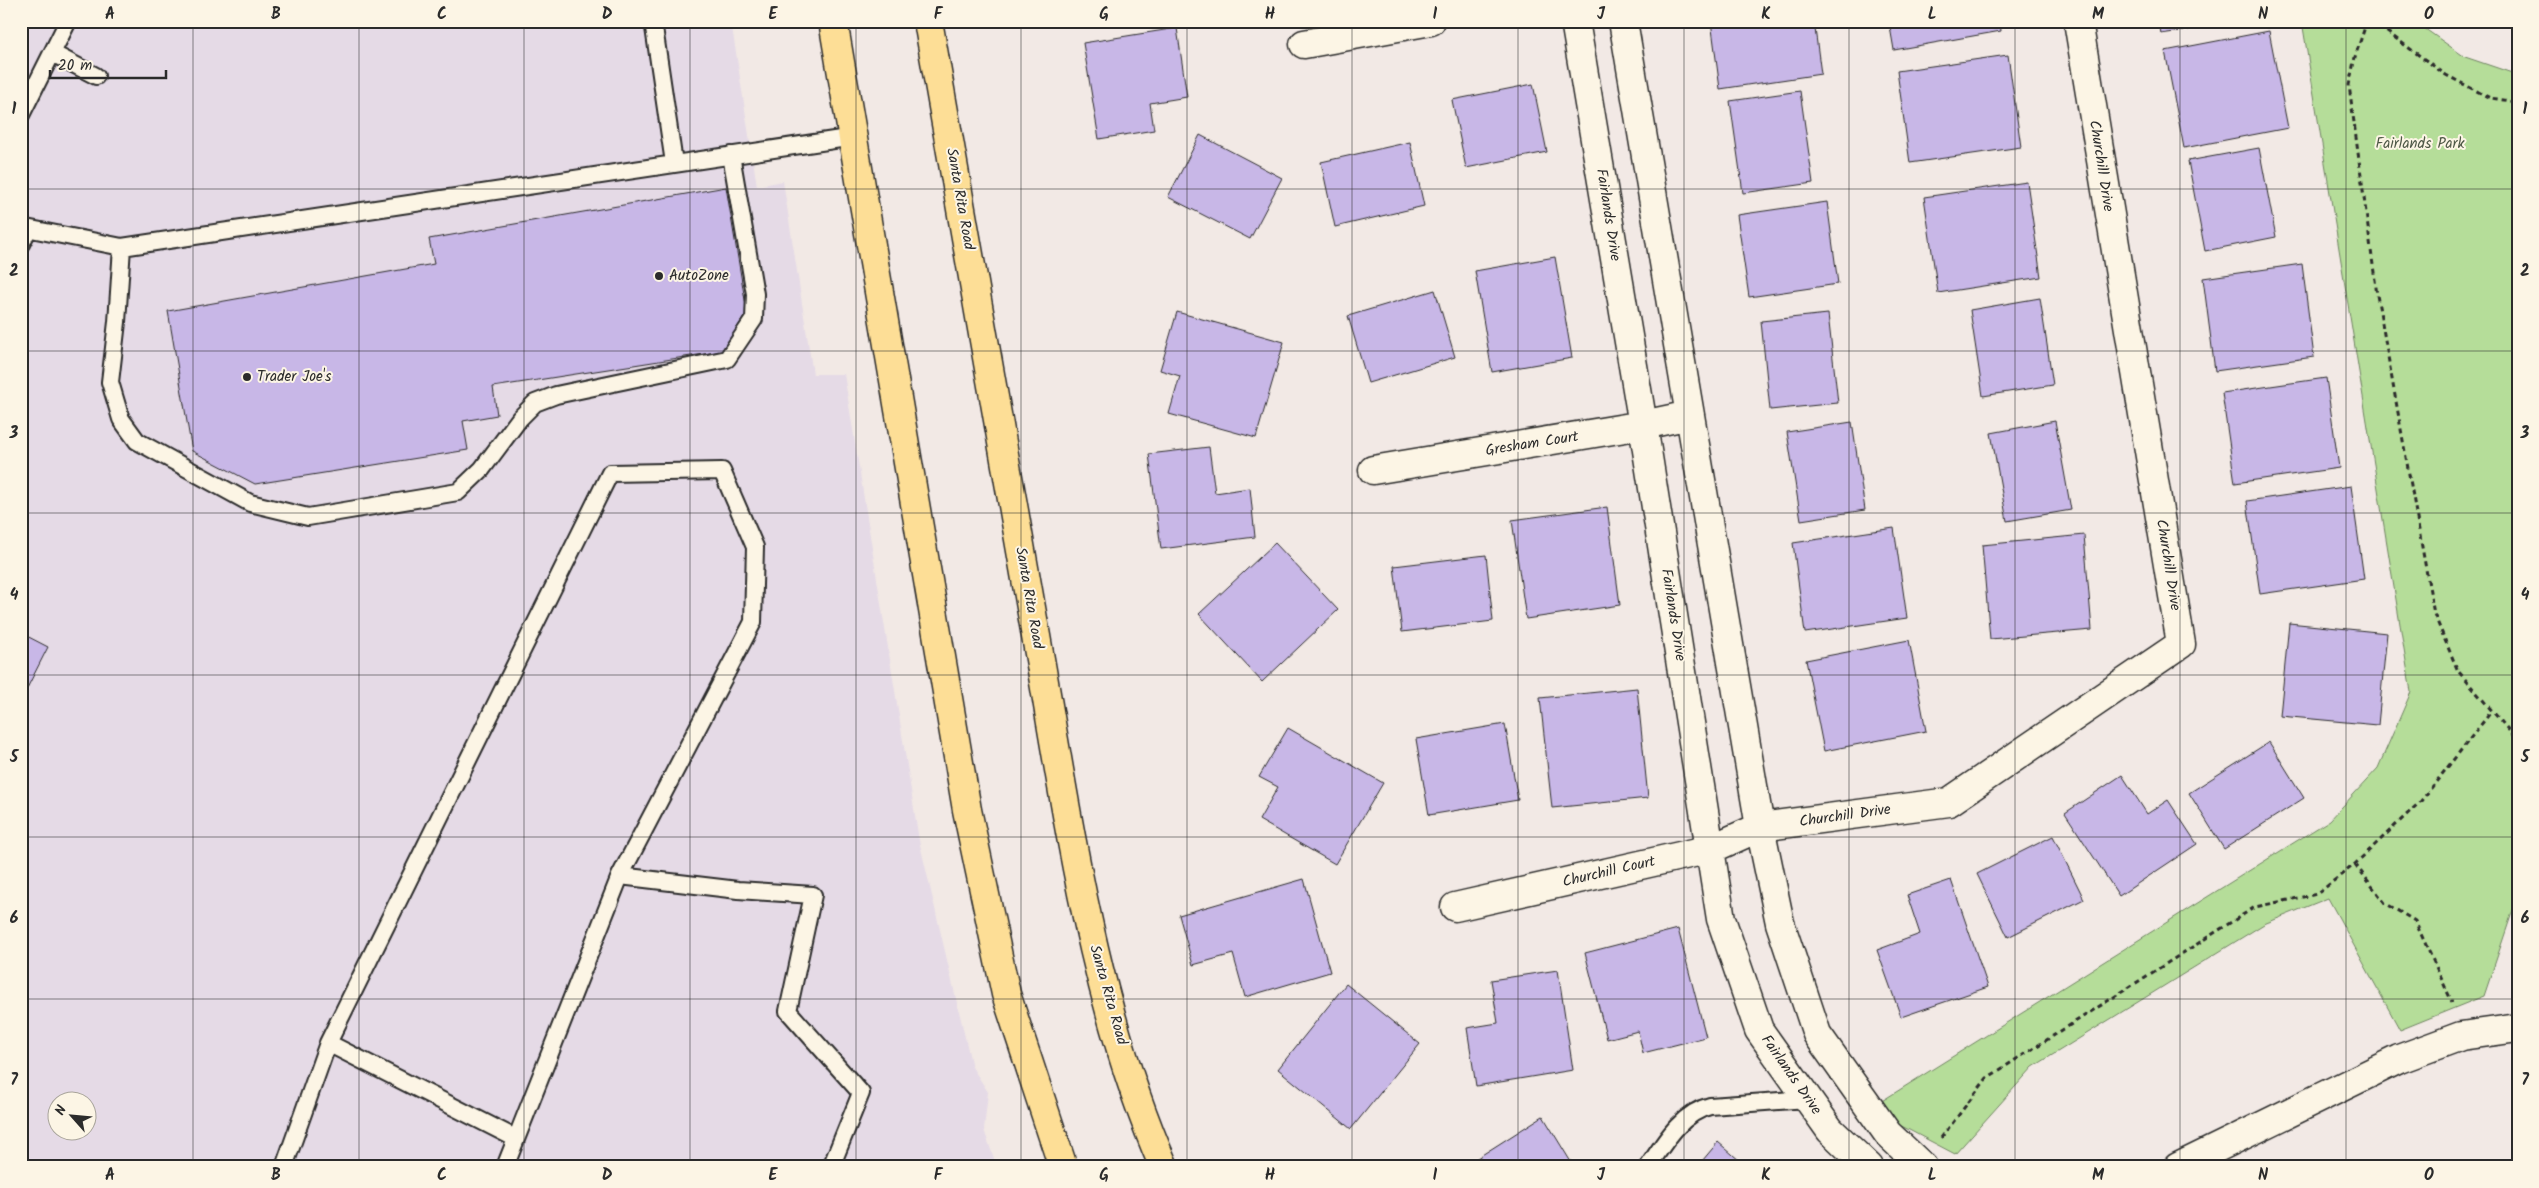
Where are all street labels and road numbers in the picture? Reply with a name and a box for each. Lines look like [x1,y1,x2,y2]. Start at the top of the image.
street label: Churchill Drive [2082,119,2120,214]
street label: Santa Rita Road [939,146,981,252]
street label: Fairlands Drive [1589,167,1627,263]
street label: Gresham Court [1484,425,1581,463]
street label: Churchill Drive [2149,518,2187,613]
street label: Santa Rita Road [1008,545,1050,651]
street label: Fairlands Drive [1654,567,1692,663]
street label: Churchill Drive [1798,798,1893,834]
street label: Churchill Court [1560,850,1658,894]
street label: Santa Rita Road [1082,942,1134,1048]
street label: Fairlands Drive [1754,1030,1828,1120]

